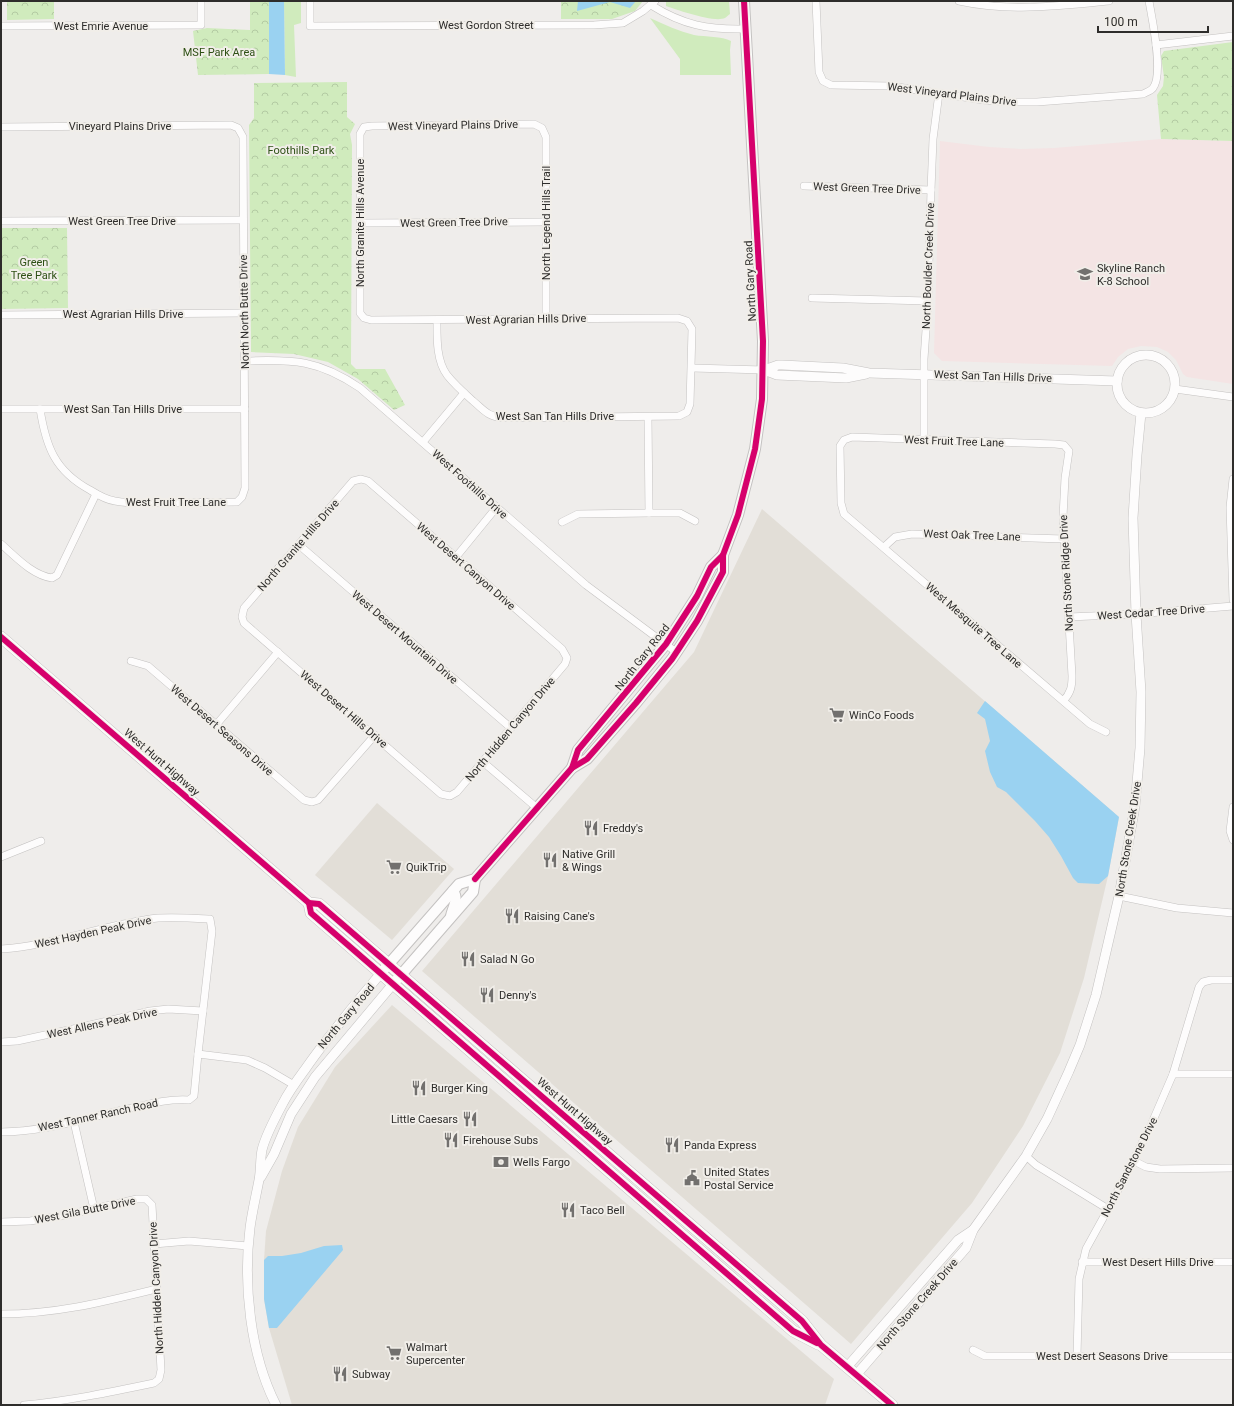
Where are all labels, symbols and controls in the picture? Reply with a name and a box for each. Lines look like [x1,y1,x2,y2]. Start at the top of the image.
scale bar [1098,8,1208,34]
text: 100 m [1104,15,1138,29]
street label: West Gordon Street [438,19,534,32]
street label: West Emrie Avenue [54,20,148,33]
park label: MSF Park Area [183,46,255,59]
street label: West Vineyard Plains Drive [887,80,1017,109]
street label: West Vineyard Plains Drive [388,118,518,133]
street label: Vineyard Plains Drive [69,120,171,133]
park label: Foothills Park [268,144,335,157]
street label: North Granite Hills Avenue [354,159,367,287]
street label: North Legend Hills Trail [540,166,553,280]
street label: West Green Tree Drive [813,180,921,197]
street label: North Boulder Creek Drive [920,202,937,329]
street label: West Green Tree Drive [68,215,176,228]
street label: West Green Tree Drive [400,215,508,230]
street label: North Gary Road [742,240,759,322]
street label: North North Butte Drive [237,255,252,369]
park label: Green Tree Park [11,256,58,282]
place label: Skyline Ranch K-8 School [1097,262,1165,288]
school or university icon: Skyline Ranch K-8 School [1076,265,1094,283]
street label: West Agrarian Hills Drive [63,308,183,321]
street label: West Agrarian Hills Drive [466,312,587,327]
street label: West San Tan Hills Drive [934,368,1052,385]
street label: West San Tan Hills Drive [64,403,182,416]
street label: West San Tan Hills Drive [496,410,614,423]
street label: West Fruit Tree Lane [904,433,1004,450]
street label: West Foothills Drive [429,447,510,522]
street label: West Fruit Tree Lane [126,496,226,509]
street label: North Granite Hills Drive [255,497,342,594]
street label: North Stone Ridge Drive [1057,514,1076,632]
street label: West Desert Canyon Drive [414,520,518,613]
street label: West Oak Tree Lane [923,527,1021,544]
street label: West Mesquite Tree Lane [923,580,1025,671]
street label: West Desert Mountain Drive [349,588,460,687]
street label: West Cedar Tree Drive [1097,602,1205,623]
street label: North Gary Road [612,621,672,693]
street label: West Desert Hills Drive [297,668,390,751]
street label: North Hidden Canyon Drive [463,674,558,784]
street label: West Desert Seasons Drive [168,682,276,779]
supermarket icon: WinCo Foods [828,706,846,724]
place label: WinCo Foods [849,709,914,722]
street label: West Hunt Highway [121,726,203,799]
street label: North Stone Creek Drive [1113,780,1144,898]
restaurant icon: Freddy's [582,819,600,837]
place label: Freddy's [603,822,644,835]
place label: Native Grill & Wings [562,848,615,874]
restaurant icon: Native Grill & Wings [541,851,559,869]
supermarket icon: QuikTrip [385,858,403,876]
place label: QuikTrip [406,861,447,874]
restaurant icon: Raising Cane's [503,907,521,925]
place label: Raising Cane's [524,910,595,923]
street label: West Hayden Peak Drive [34,914,153,951]
restaurant icon: Salad N Go [459,950,477,968]
place label: Salad N Go [480,953,534,966]
street label: North Gary Road [315,981,377,1052]
restaurant icon: Denny's [478,986,496,1004]
place label: Denny's [499,989,537,1002]
street label: West Allens Peak Drive [46,1005,158,1041]
street label: West Hunt Highway [534,1075,616,1148]
restaurant icon: Burger King [410,1079,428,1097]
place label: Burger King [431,1082,488,1095]
street label: West Tanner Ranch Road [37,1096,159,1135]
restaurant icon: Little Caesars [461,1110,479,1128]
place label: Little Caesars [391,1113,458,1126]
street label: North Sandstone Drive [1099,1115,1160,1219]
restaurant icon: Firehouse Subs [442,1131,460,1149]
place label: Firehouse Subs [463,1134,539,1147]
restaurant icon: Panda Express [663,1136,681,1154]
place label: Panda Express [684,1139,757,1152]
bank icon: Wells Fargo [492,1153,510,1171]
place label: Wells Fargo [513,1156,570,1169]
place label: United States Postal Service [704,1166,774,1192]
public building icon: United States Postal Service [683,1169,701,1187]
street label: West Gila Butte Drive [34,1194,137,1227]
restaurant icon: Taco Bell [559,1201,577,1219]
place label: Taco Bell [580,1204,625,1217]
street label: North Hidden Canyon Drive [147,1221,166,1354]
street label: North Stone Creek Drive [874,1256,961,1353]
street label: West Desert Hills Drive [1102,1256,1214,1269]
place label: Walmart Supercenter [406,1341,465,1367]
supermarket icon: Walmart Supercenter [385,1344,403,1362]
street label: West Desert Seasons Drive [1036,1350,1168,1363]
restaurant icon: Subway [331,1365,349,1383]
place label: Subway [352,1368,391,1381]

